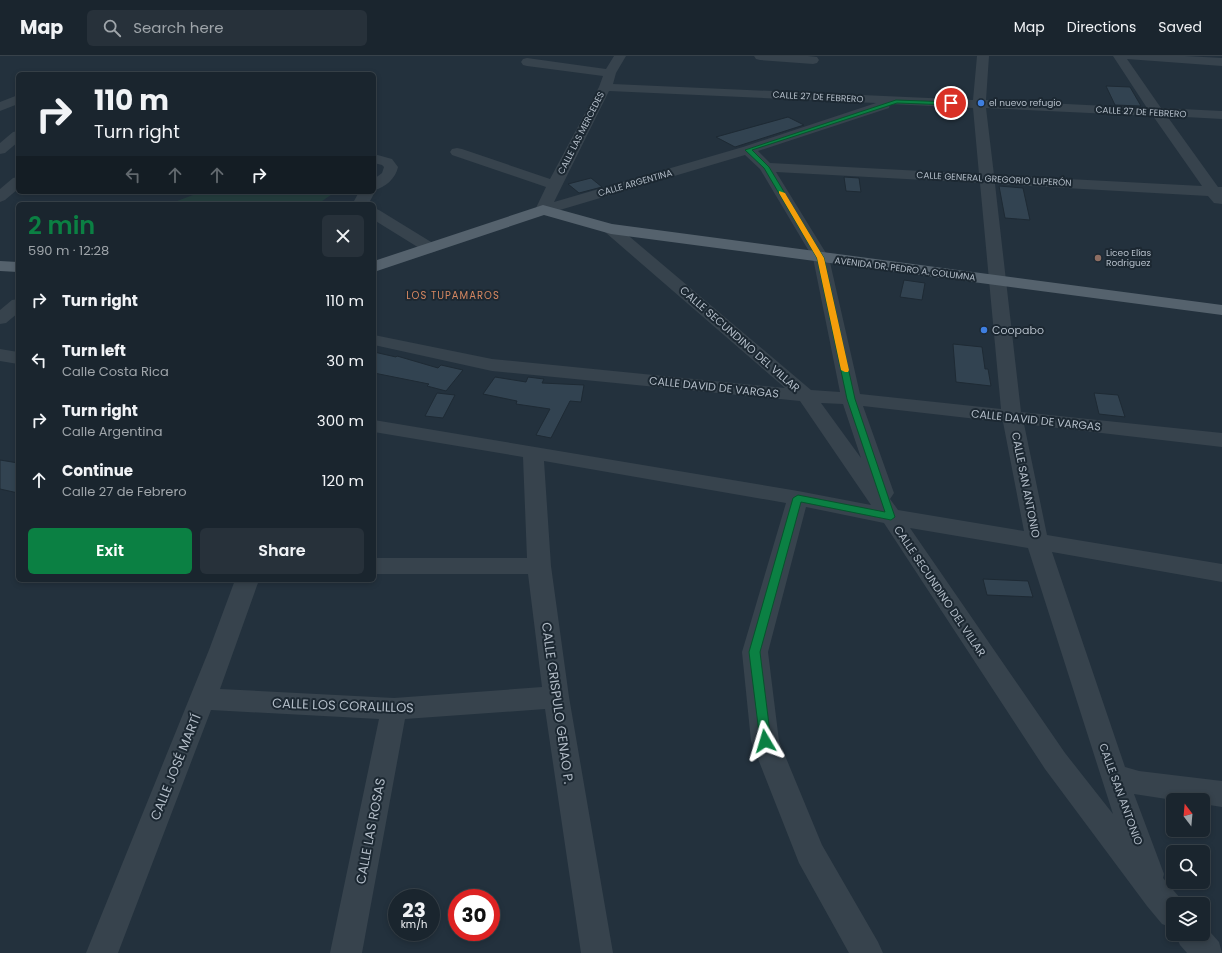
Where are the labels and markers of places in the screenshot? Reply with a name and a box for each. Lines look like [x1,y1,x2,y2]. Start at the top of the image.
pin [934,86,968,120]
place label: el nuevo refugio [989,97,1061,109]
marker: el nuevo refugio [976,98,986,108]
place label: Liceo Elías Rodriguez [1106,247,1151,269]
marker: Liceo Elías Rodriguez [1093,253,1103,263]
place label: Coopabo [992,322,1044,338]
marker: Coopabo [979,325,989,335]

